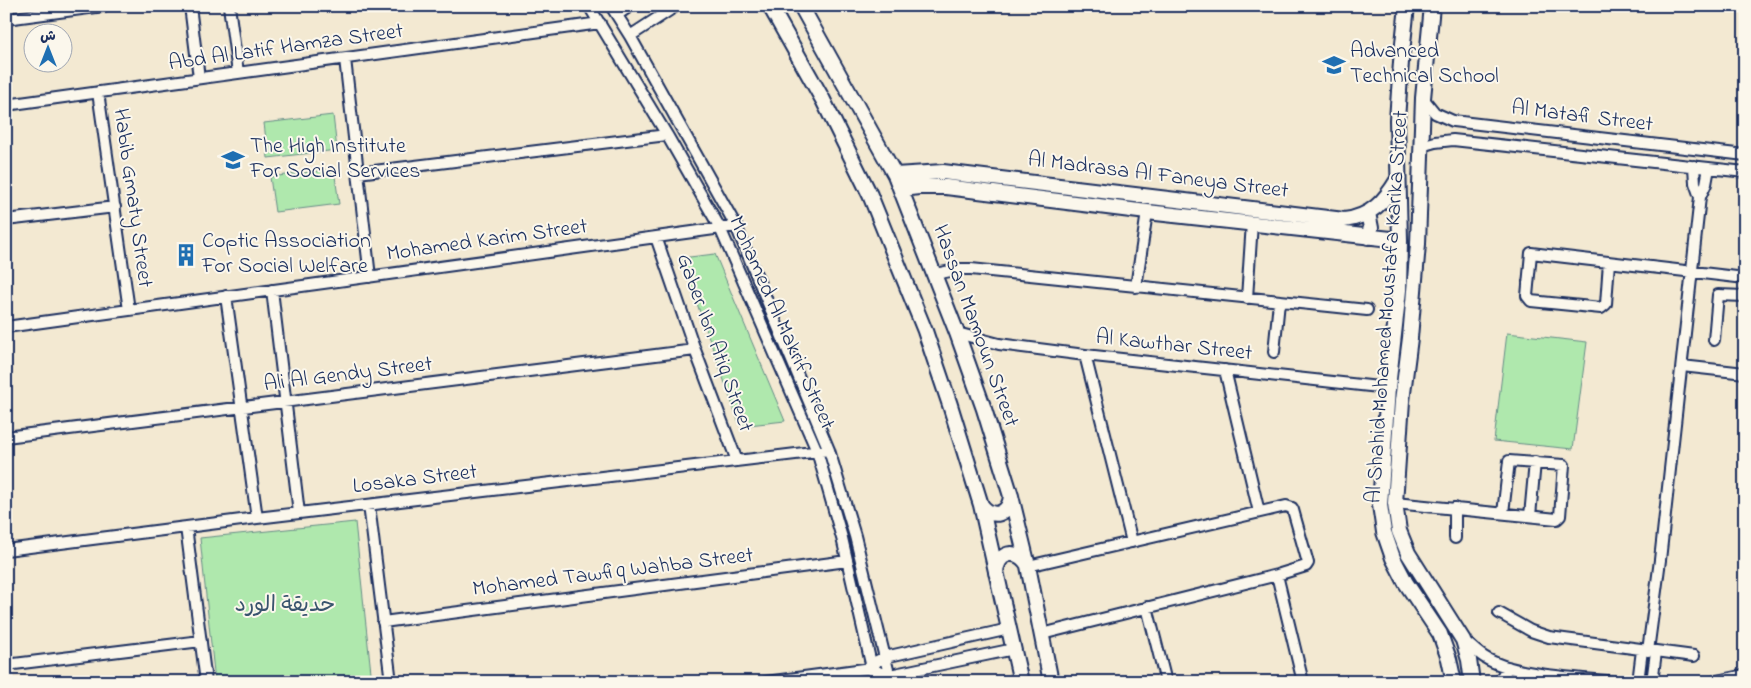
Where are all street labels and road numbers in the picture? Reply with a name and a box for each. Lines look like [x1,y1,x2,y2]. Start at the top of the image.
street label: Abd Al Latif Hamza Street [167,16,406,80]
street label: Al Matafi Street [1509,92,1655,142]
street label: Habib Gmaty Street [103,106,161,290]
street label: Al Shahid Mohamed Moustafa Karika Street [1358,109,1418,505]
street label: Al Madrasa Al Faneya Street [1026,144,1291,209]
street label: Mohamed Karim Street [384,211,590,271]
street label: Mohamed Al Makrif Street [719,211,843,435]
street label: Hassan Mamoun Street [923,220,1027,432]
street label: Gaber Ibn Atiq Street [667,249,761,437]
street label: Al Kawthar Street [1094,322,1254,370]
street label: Ali Al Gendy Street [262,349,435,402]
street label: Losaka Street [351,456,480,504]
street label: Mohamed Tawfiq Wahba Street [471,540,756,606]

